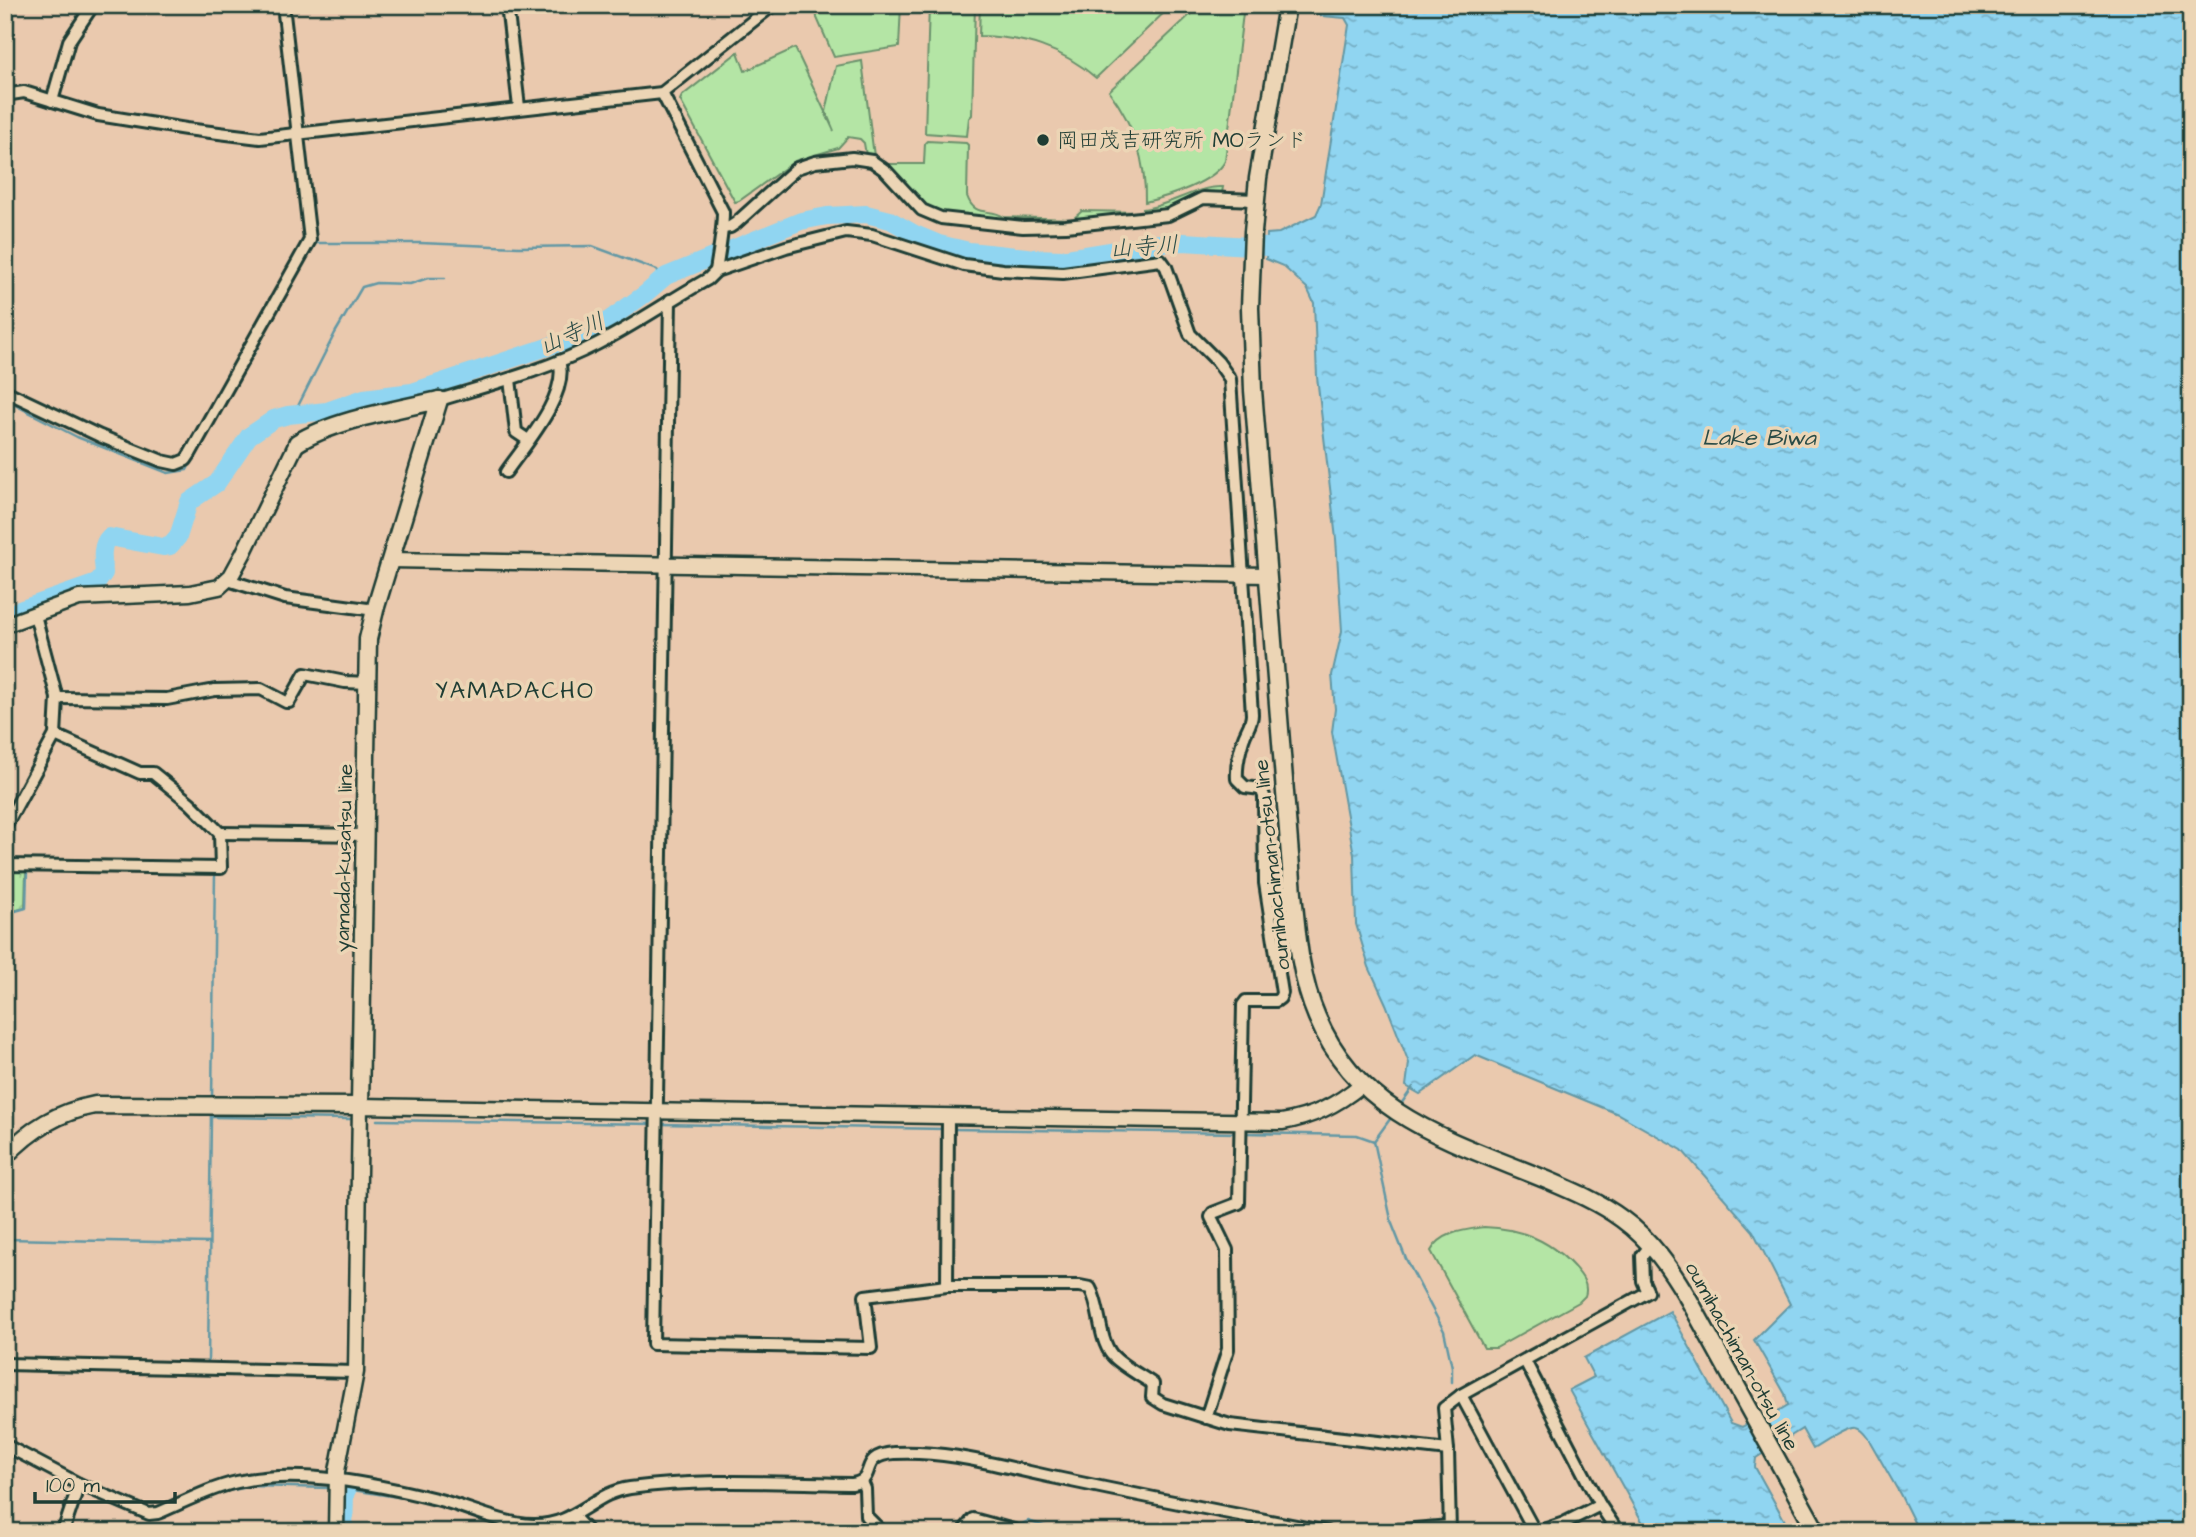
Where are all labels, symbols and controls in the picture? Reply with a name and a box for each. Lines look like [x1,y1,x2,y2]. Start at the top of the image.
place label: 岡田茂吉研究所 MOランド [1057,126,1307,155]
marker: 岡田茂吉研究所 MOランド [1035,132,1051,148]
water label: 山寺川 [1108,229,1180,265]
water label: 山寺川 [534,305,610,363]
water label: Lake Biwa [1702,422,1817,454]
district label: YAMADACHO [435,674,595,708]
street label: oumihachiman-otsu line [1246,758,1298,972]
street label: yamada-kusatsu line [328,764,362,953]
street label: oumihachiman-otsu line [1678,1256,1806,1456]
scale bar [35,1460,175,1504]
text: 100 m [46,1471,101,1500]

